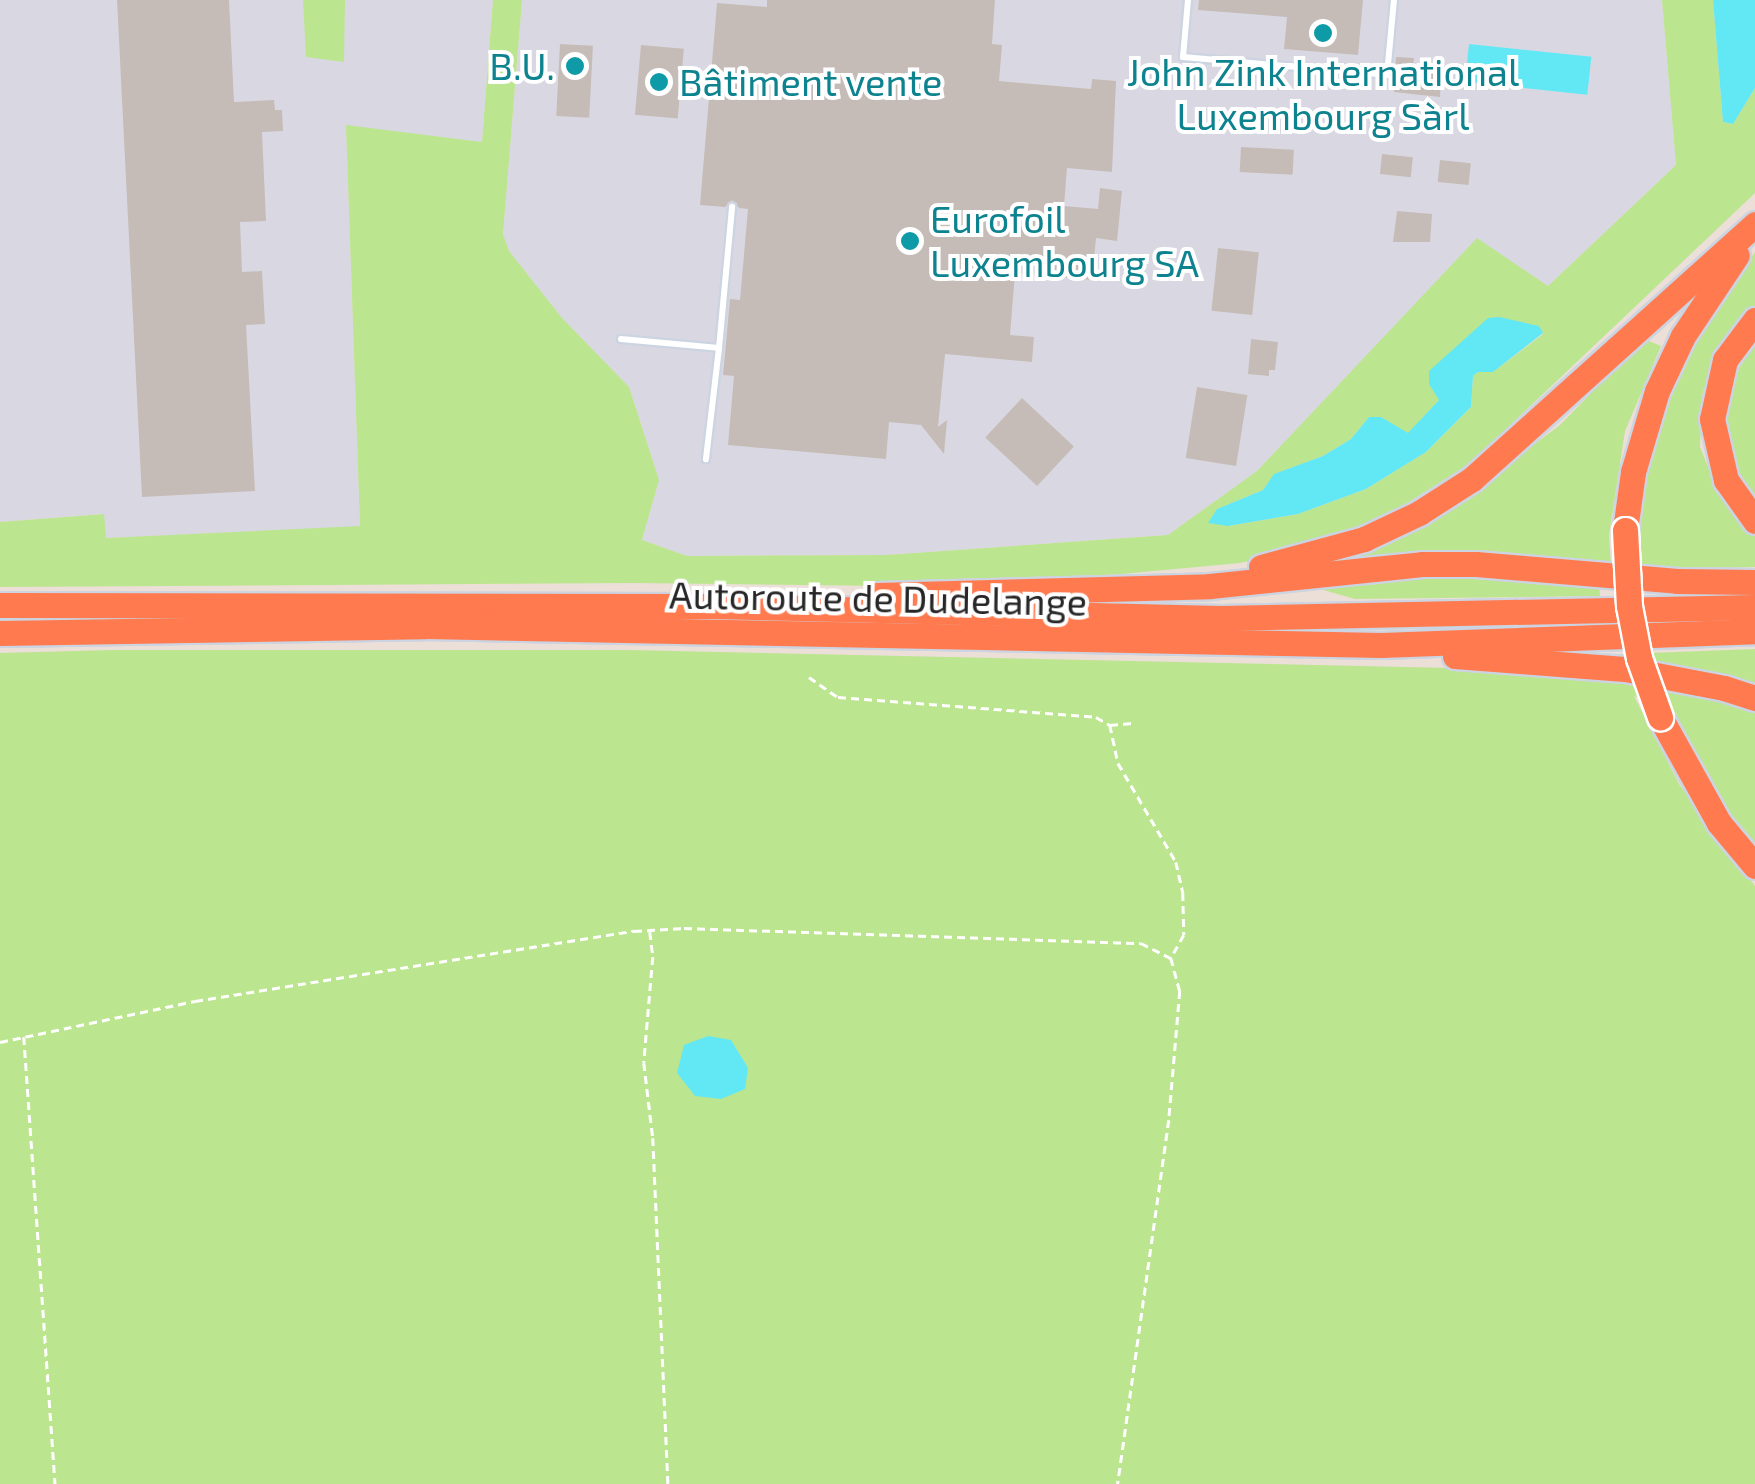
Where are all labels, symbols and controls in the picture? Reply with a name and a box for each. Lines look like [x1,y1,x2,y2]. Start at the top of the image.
marker: John Zink International Luxembourg Sàrl [1312,22,1334,44]
place label: B.U. [489,43,555,89]
place label: John Zink International Luxembourg Sàrl [1127,49,1519,138]
marker: B.U. [564,55,586,77]
place label: Bâtiment vente [679,59,943,105]
marker: Bâtiment vente [648,71,670,93]
place label: Eurofoil Luxembourg SA [930,196,1199,286]
marker: Eurofoil Luxembourg SA [899,230,921,252]
street label: Autoroute de Dudelange [669,572,1087,624]

